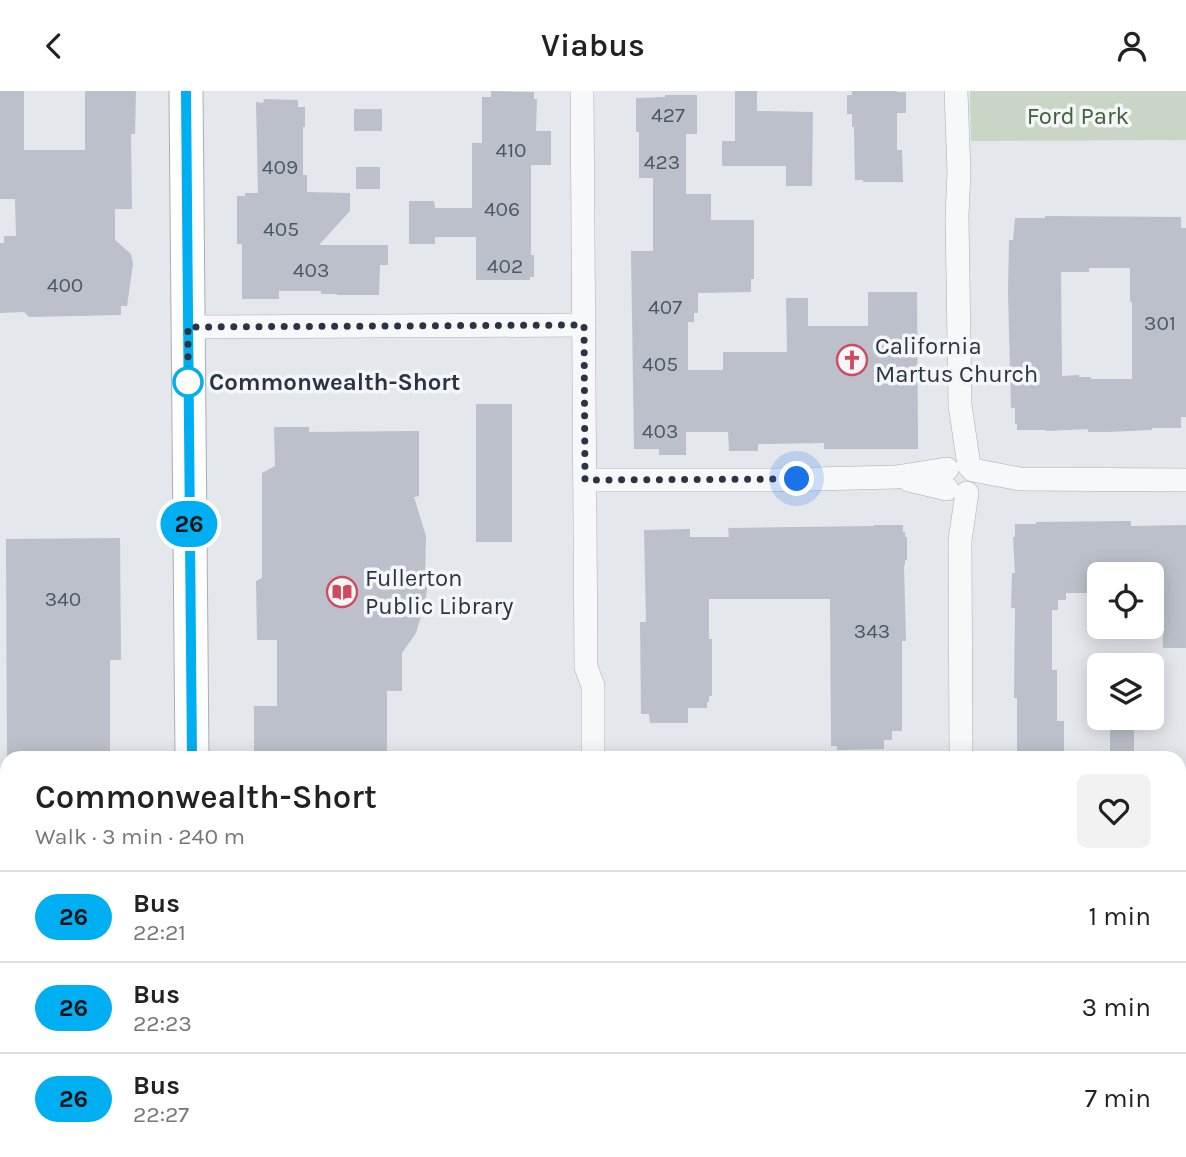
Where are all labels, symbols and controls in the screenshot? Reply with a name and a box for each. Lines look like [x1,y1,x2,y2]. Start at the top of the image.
icon: back [35,27,73,65]
text: Viabus [541,27,645,64]
icon: person [1113,27,1151,65]
park label: Ford Park [1027,102,1129,130]
house number: 427 [651,103,685,127]
house number: 410 [495,138,527,162]
house number: 423 [644,150,680,174]
house number: 409 [262,155,298,179]
house number: 406 [484,197,520,221]
house number: 405 [263,217,299,241]
house number: 402 [487,254,523,278]
house number: 403 [293,258,329,282]
house number: 400 [47,273,83,297]
house number: 407 [648,295,682,319]
house number: 301 [1144,311,1176,335]
place label: California Martus Church [875,332,1038,388]
church icon: California Martus Church [835,343,869,377]
house number: 405 [642,352,678,376]
marker: Commonwealth-Short [173,367,203,397]
place label: Commonwealth-Short [209,368,460,396]
house number: 403 [642,419,678,443]
your location [779,461,814,496]
line badge: 26 [158,501,220,547]
text: 26 [174,510,204,538]
map controls [1087,562,1164,730]
button: locate [1087,562,1164,639]
place label: Fullerton Public Library [365,564,513,620]
library icon: Fullerton Public Library [325,575,359,609]
house number: 340 [45,587,81,611]
house number: 343 [854,619,890,643]
button: layers [1087,653,1164,730]
button: heart [1077,774,1151,848]
text: Commonwealth-Short [35,778,377,816]
text: Walk · 3 min · 240 m [35,823,245,850]
text: Bus [133,888,180,919]
text: 1 min [1088,901,1151,932]
text: 26 [59,903,88,931]
text: 22:21 [133,919,186,946]
text: Bus [133,979,180,1010]
text: 3 min [1082,992,1151,1023]
text: 26 [59,994,88,1022]
text: 22:23 [133,1010,192,1037]
text: Bus [133,1070,180,1101]
text: 7 min [1085,1083,1151,1114]
text: 26 [59,1085,88,1113]
text: 22:27 [133,1101,189,1128]

